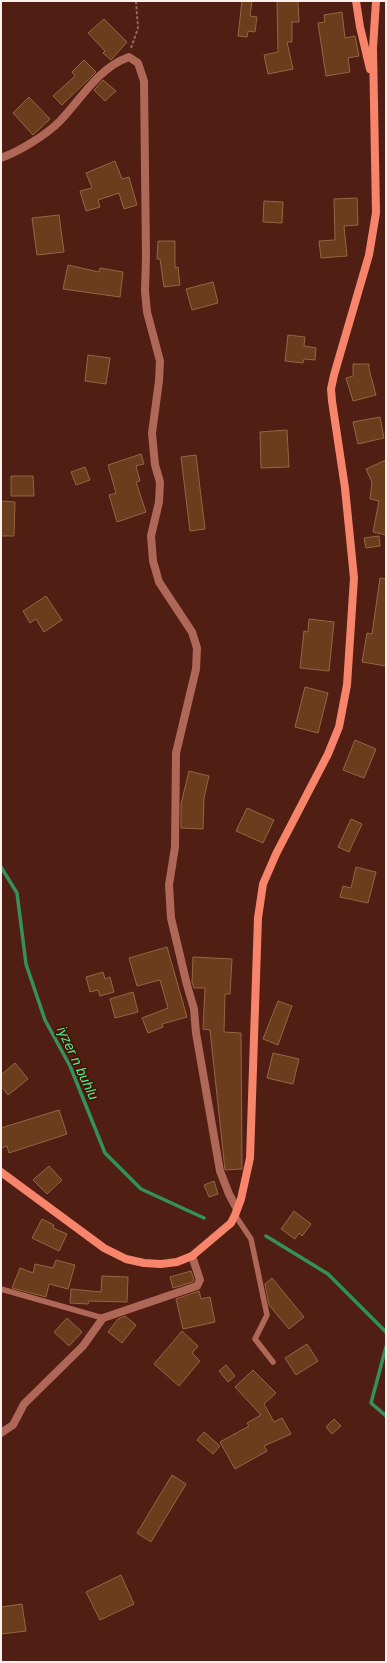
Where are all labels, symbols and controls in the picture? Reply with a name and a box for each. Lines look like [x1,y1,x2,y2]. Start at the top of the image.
water label: iγzer n buhlu [54,1024,102,1103]

